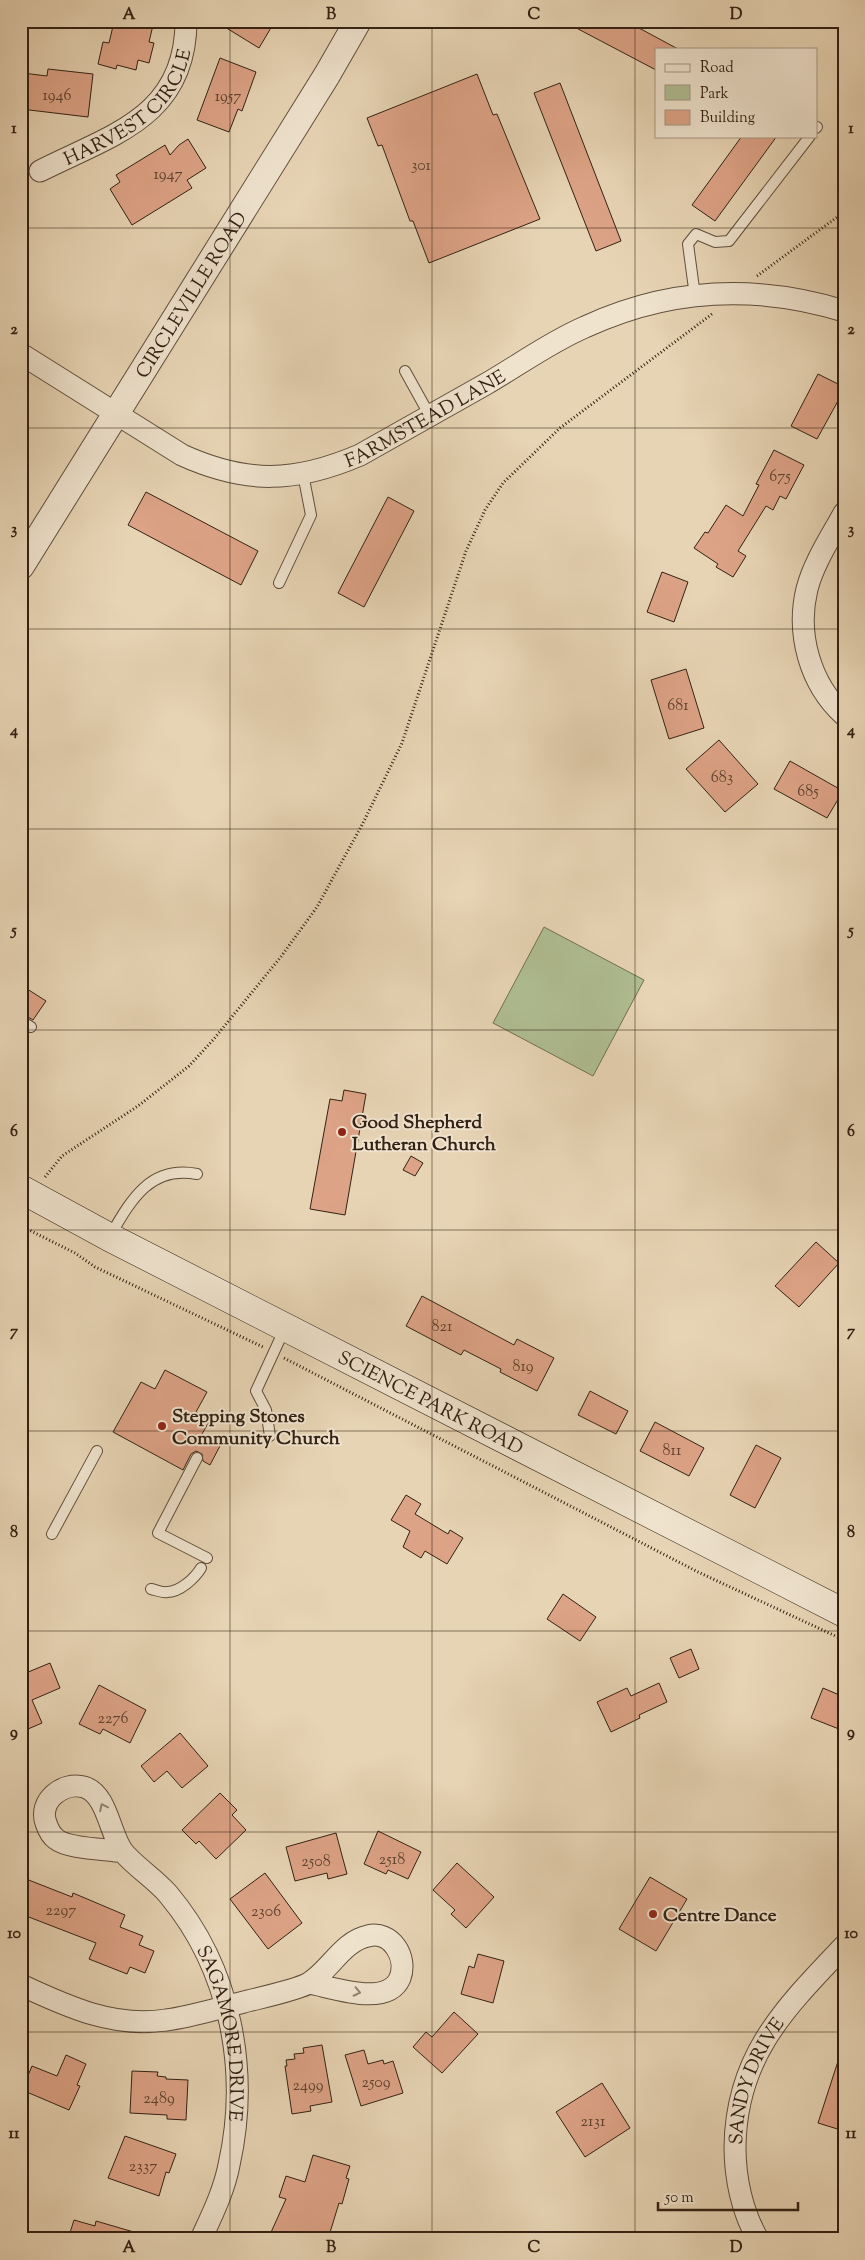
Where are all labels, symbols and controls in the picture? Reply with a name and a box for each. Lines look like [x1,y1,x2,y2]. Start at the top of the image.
text: A [123,4,136,27]
text: B [326,4,336,27]
text: C [528,4,541,27]
text: D [730,4,743,27]
street label: HARVEST CIRCLE [60,46,199,174]
legend [655,48,818,138]
text: Road [700,58,734,79]
text: Park [700,84,729,105]
house number: 1946 [43,85,72,108]
house number: 1957 [215,86,241,109]
text: Building [700,108,755,129]
text: 1 [11,118,17,141]
text: 1 [848,118,854,141]
house number: 301 [411,155,432,178]
house number: 1947 [153,164,183,187]
street label: CIRCLEVILLE ROAD [130,207,255,384]
text: 2 [10,319,18,342]
text: 2 [847,319,855,342]
street label: FARMSTEAD LANE [341,364,512,476]
house number: 675 [769,466,791,489]
text: 3 [11,519,18,542]
text: 3 [848,519,855,542]
house number: 681 [667,695,689,718]
text: 4 [9,720,18,743]
text: 4 [846,720,855,743]
house number: 683 [711,767,733,790]
house number: 685 [797,781,819,804]
text: 5 [9,920,17,943]
text: 5 [846,920,854,943]
place label: Good Shepherd Lutheran Church [352,1110,497,1159]
text: 6 [10,1121,18,1144]
text: 6 [847,1121,855,1144]
marker: Good Shepherd Lutheran Church [336,1126,348,1138]
house number: 821 [432,1316,453,1339]
text: 7 [10,1321,19,1344]
text: 7 [847,1321,856,1344]
street label: SCIENCE PARK ROAD [332,1345,527,1463]
house number: 819 [512,1356,534,1379]
place label: Stepping Stones Community Church [172,1404,341,1453]
marker: Stepping Stones Community Church [156,1420,168,1432]
house number: 811 [663,1440,682,1463]
text: 8 [10,1522,18,1545]
text: 8 [847,1522,855,1545]
house number: 2276 [98,1708,129,1731]
text: 9 [10,1722,18,1745]
text: 9 [847,1722,855,1745]
one-way arrow [99,1804,109,1813]
house number: 2518 [379,1849,405,1872]
house number: 2508 [301,1851,331,1874]
house number: 2297 [46,1900,76,1923]
house number: 2306 [251,1901,281,1924]
place label: Centre Dance [663,1903,777,1930]
marker: Centre Dance [647,1908,659,1920]
text: 10 [7,1923,21,1946]
text: 10 [844,1923,858,1946]
street label: SAGAMORE DRIVE [188,1941,248,2123]
one-way arrow [352,1986,361,1997]
street label: SANDY DRIVE [724,2012,792,2145]
house number: 2509 [361,2072,391,2095]
house number: 2499 [293,2075,324,2098]
house number: 2489 [143,2088,175,2111]
house number: 2131 [581,2111,606,2134]
text: 11 [9,2123,20,2146]
text: 11 [846,2123,857,2146]
house number: 2337 [129,2156,157,2179]
scale bar [658,2180,798,2212]
text: 50 m [664,2188,694,2209]
text: A [123,2237,136,2260]
text: B [326,2237,336,2260]
text: C [528,2237,541,2260]
text: D [730,2237,743,2260]

